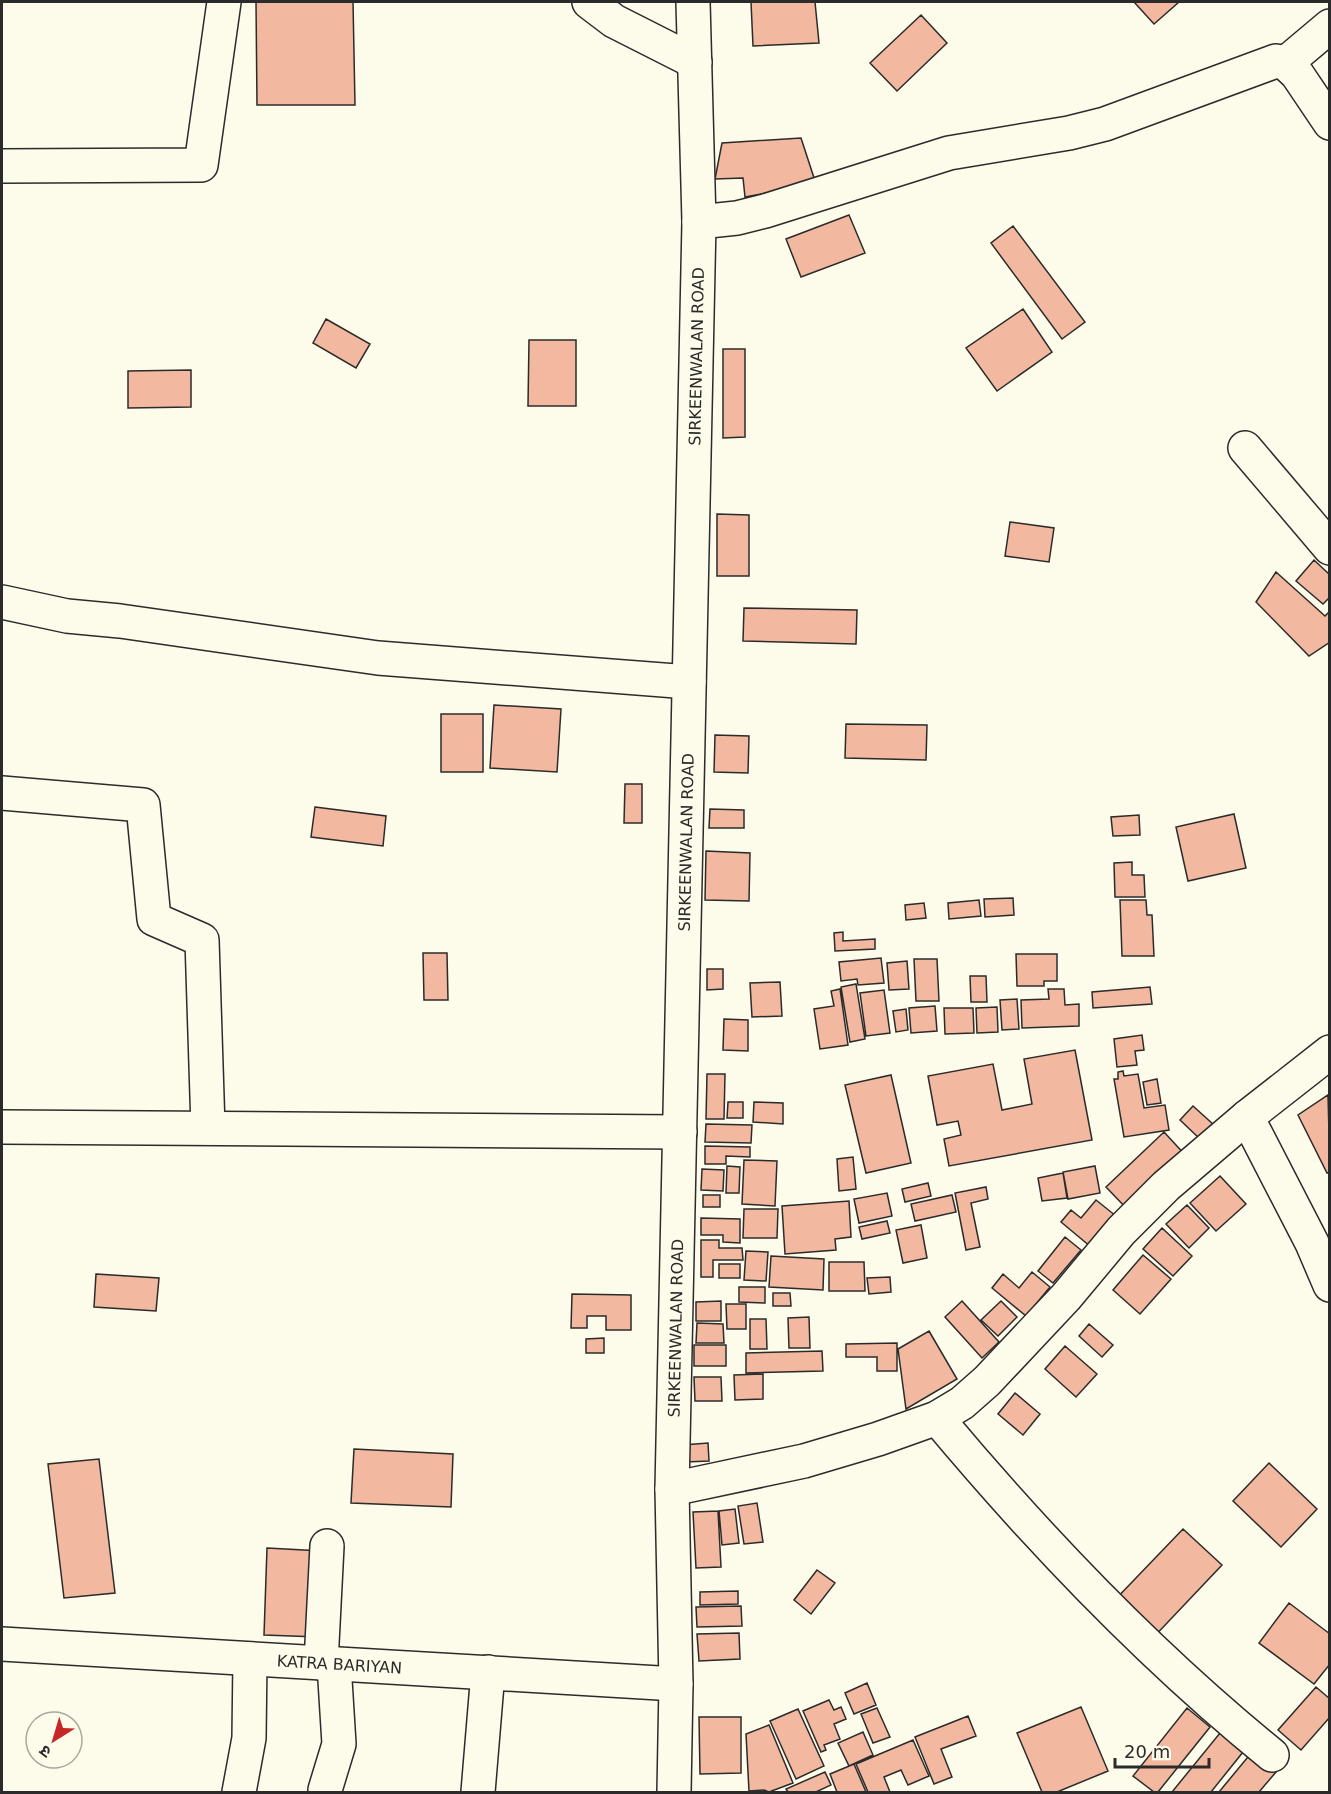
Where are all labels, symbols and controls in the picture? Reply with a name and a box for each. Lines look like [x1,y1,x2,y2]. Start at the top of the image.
street label: SIRKEENWALAN ROAD [685,267,708,446]
street label: SIRKEENWALAN ROAD [675,753,698,932]
street label: SIRKEENWALAN ROAD [665,1239,687,1418]
street label: KATRA BARIYAN [276,1651,403,1678]
north arrow [24,1710,84,1770]
scale bar [1115,1731,1210,1769]
text: उ [35,1741,55,1762]
text: 20 m [1124,1741,1170,1762]

